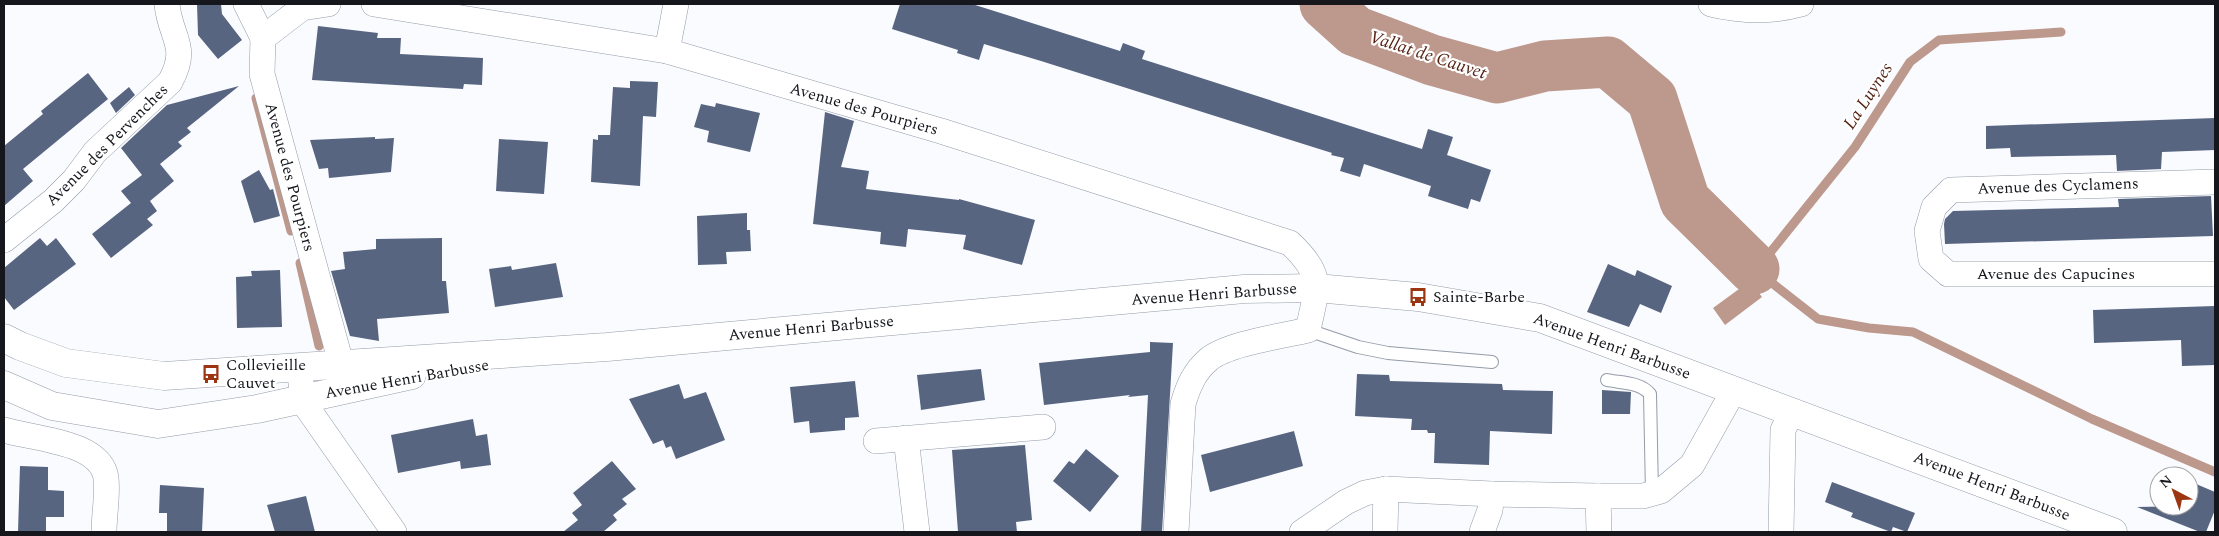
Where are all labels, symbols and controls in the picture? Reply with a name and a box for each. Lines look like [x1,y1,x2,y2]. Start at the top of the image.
water label: Vallat de Cauvet [1366,23,1490,87]
water label: La Luynes [1836,57,1900,135]
street label: Avenue des Pourpiers [787,76,941,142]
street label: Avenue des Pervenches [40,78,174,212]
street label: Avenue des Pourpiers [259,100,321,254]
street label: Avenue des Cyclamens [1977,171,2139,201]
street label: Avenue des Capucines [1977,262,2135,286]
street label: Avenue Henri Barbusse [1130,276,1298,312]
place label: Sainte-Barbe [1433,285,1525,309]
bus stop icon: Sainte-Barbe [1407,286,1429,308]
street label: Avenue Henri Barbusse [1530,306,1694,386]
street label: Avenue Henri Barbusse [727,309,895,347]
place label: Collevieille Cauvet [226,353,306,395]
street label: Avenue Henri Barbusse [323,353,491,405]
bus stop icon: Collevieille Cauvet [200,363,222,385]
street label: Avenue Henri Barbusse [1910,445,2074,527]
north arrow [2149,466,2199,516]
text: N [2155,470,2177,493]

